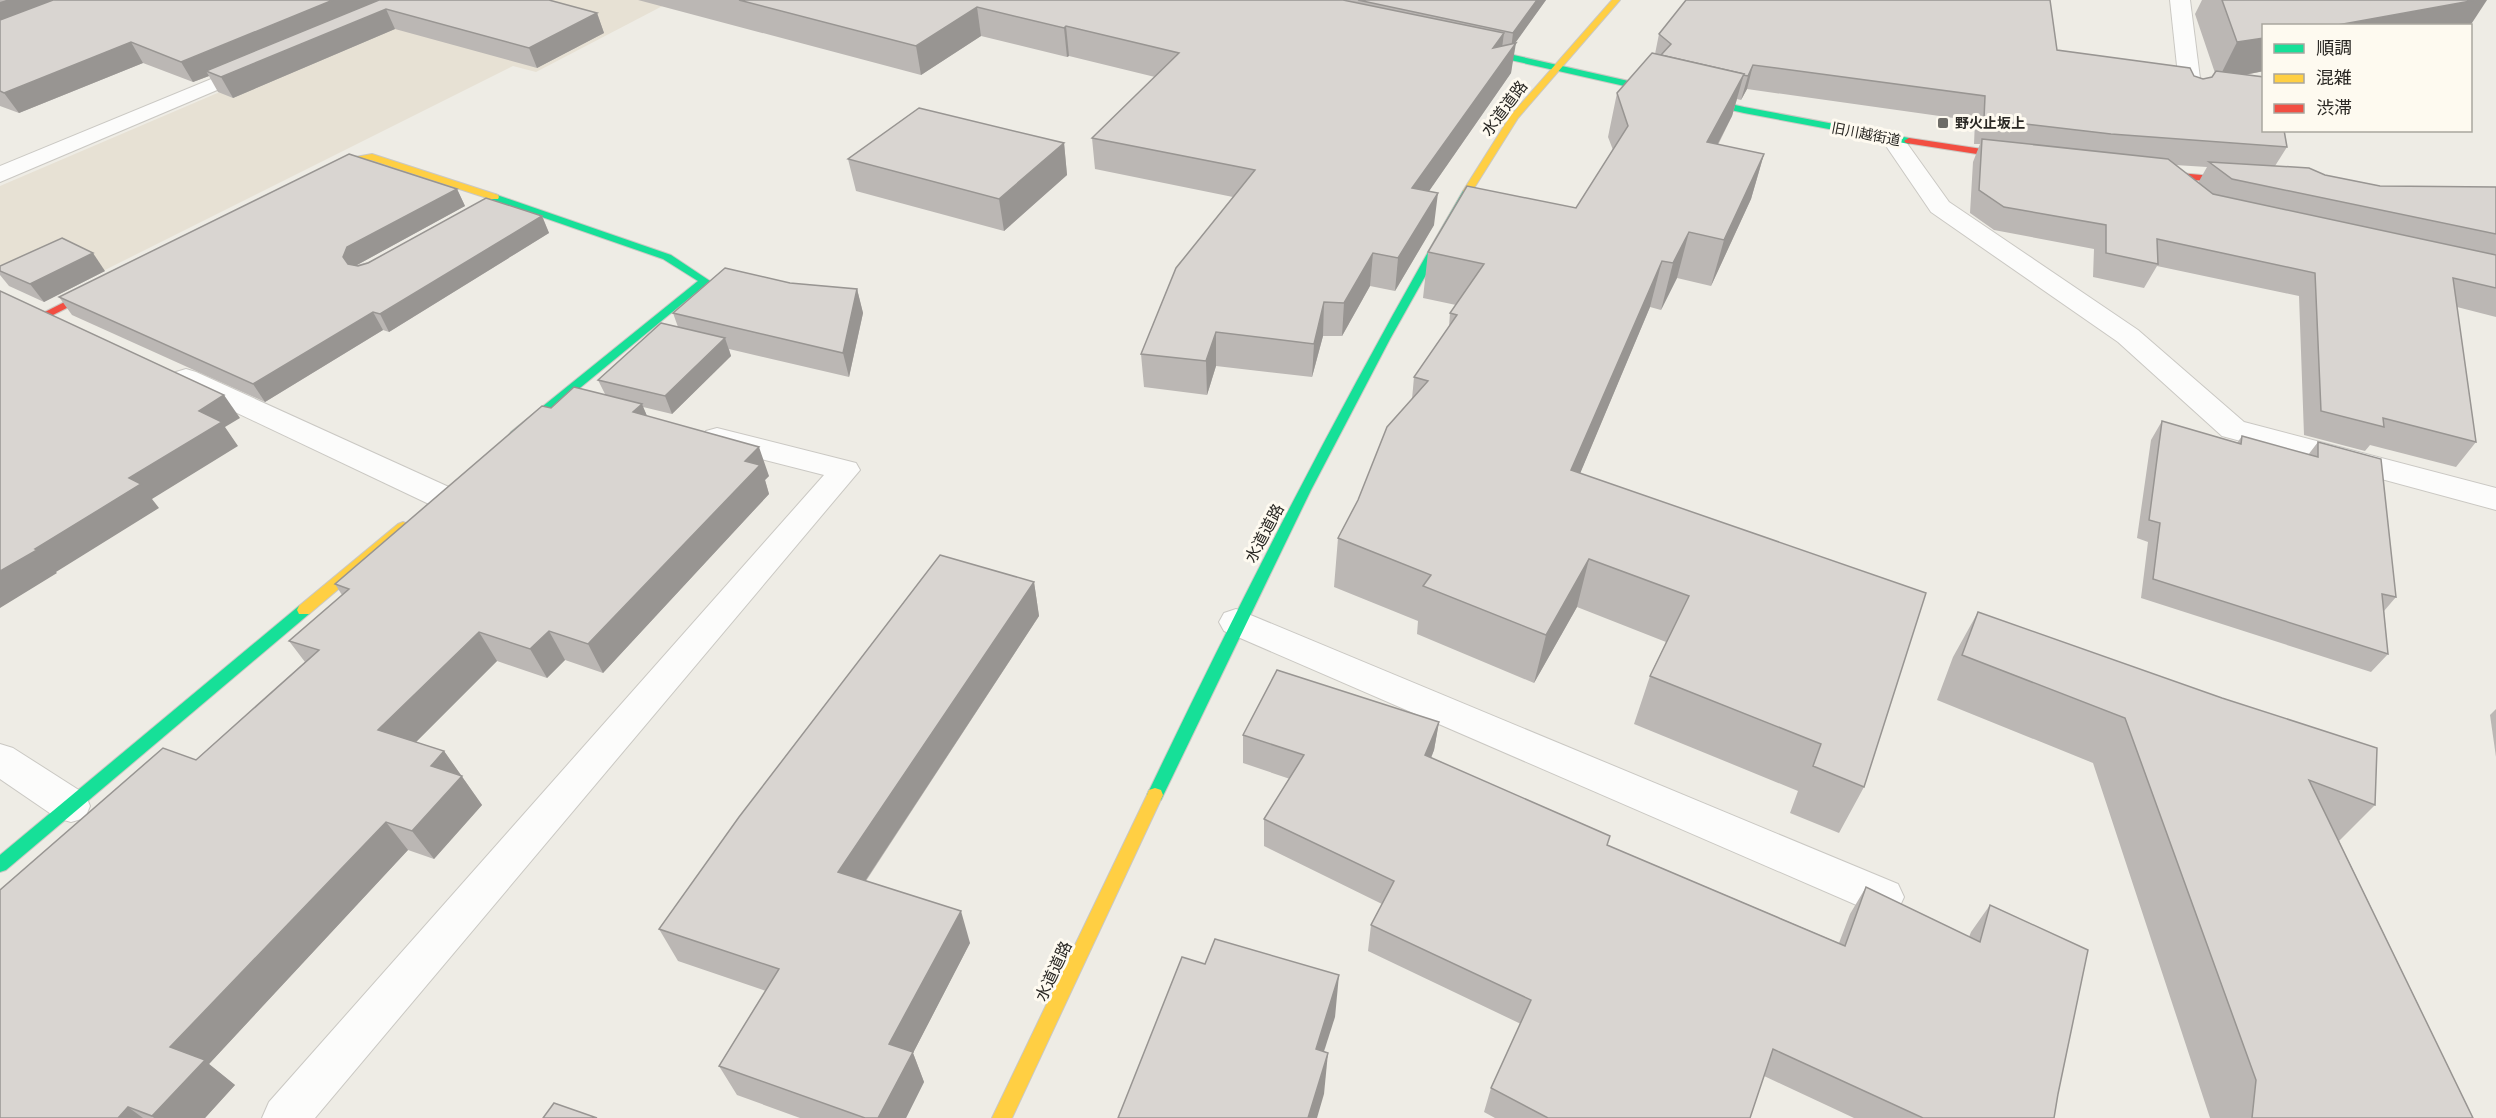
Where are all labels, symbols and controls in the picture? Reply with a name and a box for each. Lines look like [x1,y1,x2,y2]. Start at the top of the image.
legend [2262,24,2472,132]
text: 順調 [2316,35,2352,59]
text: 混雑 [2316,65,2352,89]
street label: 水道道路 [1476,76,1531,140]
text: 渋滞 [2316,95,2352,119]
place label: 野火止坂上 [1955,113,2025,132]
marker: 野火止坂上 [1936,116,1950,130]
street label: 旧川越街道 [1830,118,1902,150]
street label: 水道道路 [1239,500,1288,566]
street label: 水道道路 [1030,937,1076,1004]

